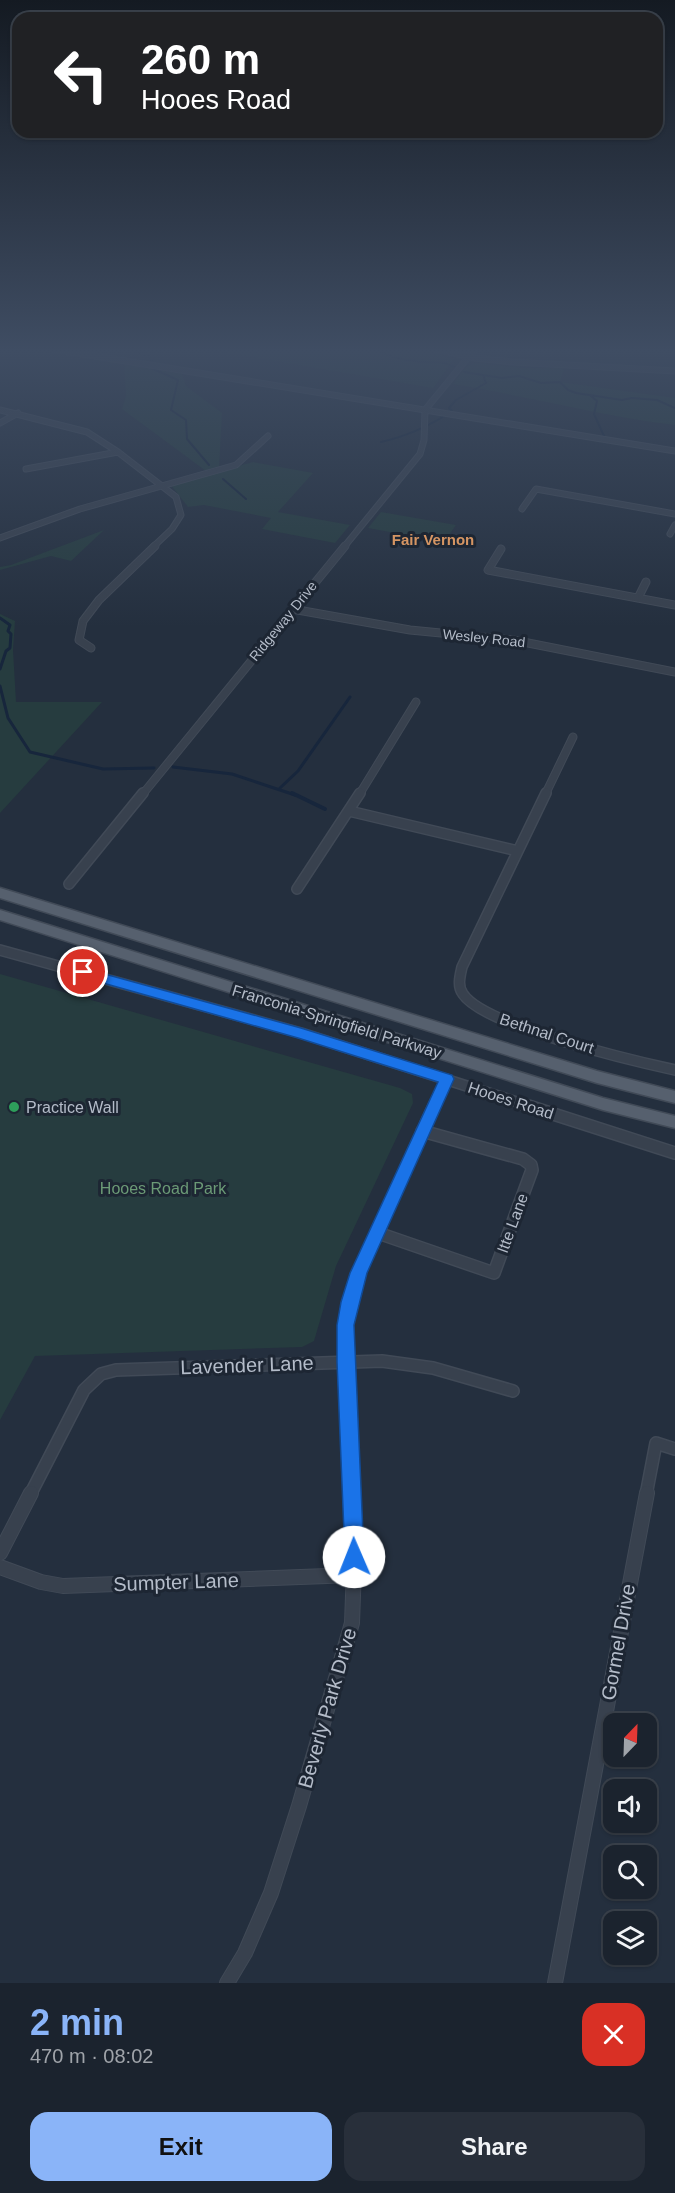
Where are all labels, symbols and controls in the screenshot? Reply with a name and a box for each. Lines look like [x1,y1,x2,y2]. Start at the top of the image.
icon: left [42,36,120,114]
text: 260 m [141,36,260,83]
text: Hooes Road [141,85,291,115]
district label: Fair Vernon [392,531,474,548]
street label: Ridgeway Drive [246,578,320,664]
street label: Wesley Road [442,626,526,650]
pin [57,946,108,997]
icon: arrive [66,955,99,988]
street label: Franconia-Springfield Parkway [230,981,444,1061]
street label: Bethnal Court [498,1010,597,1057]
street label: Hooes Road [466,1079,556,1122]
place label: Practice Wall [26,1099,119,1116]
marker: Practice Wall [7,1100,21,1114]
park label: Hooes Road Park [100,1180,227,1197]
street label: Itte Lane [494,1191,531,1255]
street label: Lavender Lane [180,1352,314,1378]
position arrow [322,1525,386,1589]
street label: Sumpter Lane [113,1569,239,1595]
street label: Gormel Drive [597,1582,639,1702]
street label: Beverly Park Drive [294,1625,360,1791]
north arrow [603,1713,657,1767]
map controls [603,1713,657,1965]
button: sound [603,1779,657,1833]
button: search [603,1845,657,1899]
button: layers [603,1911,657,1965]
text: 2 min [30,2002,124,2043]
button: close [582,2003,645,2066]
text: 470 m · 08:02 [30,2045,153,2067]
button: Exit [30,2112,332,2181]
button: Share [344,2112,645,2181]

